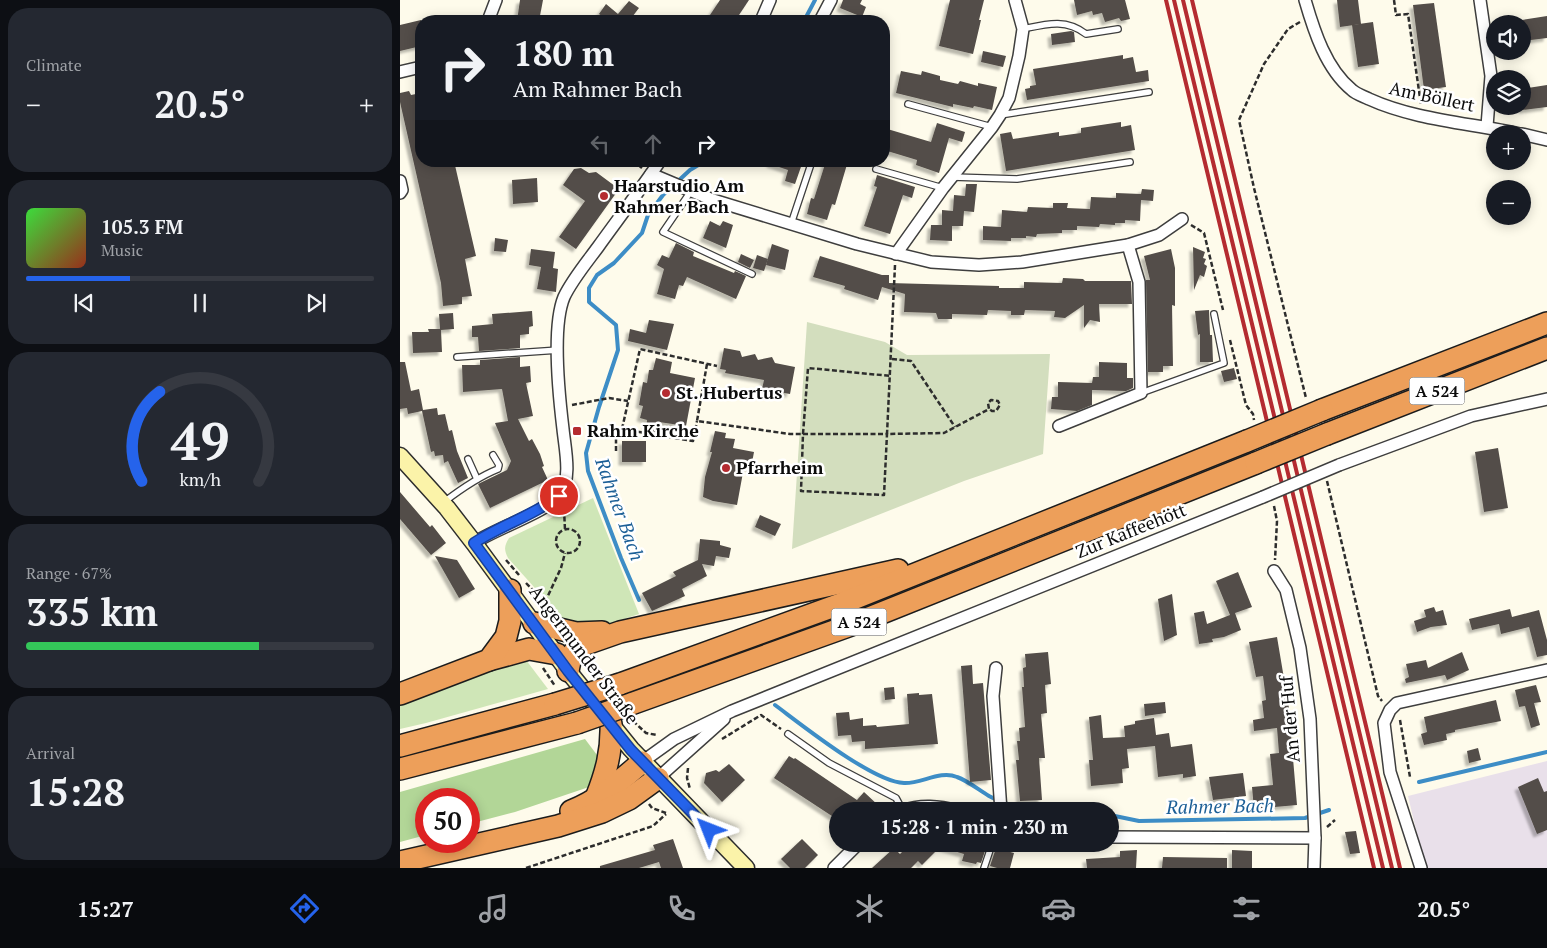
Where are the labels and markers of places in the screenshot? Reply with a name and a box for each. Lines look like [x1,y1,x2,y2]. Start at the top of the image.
place label: Haarstudio Am Rahmer Bach [614,173,744,218]
marker: Haarstudio Am Rahmer Bach [598,190,610,202]
place label: St. Hubertus [676,380,782,404]
marker: St. Hubertus [660,387,672,399]
place label: Rahm Kirche [587,418,699,442]
marker: Rahm Kirche [571,425,583,437]
place label: Pfarrheim [736,455,824,479]
marker: Pfarrheim [720,462,732,474]
pin [538,475,580,517]

